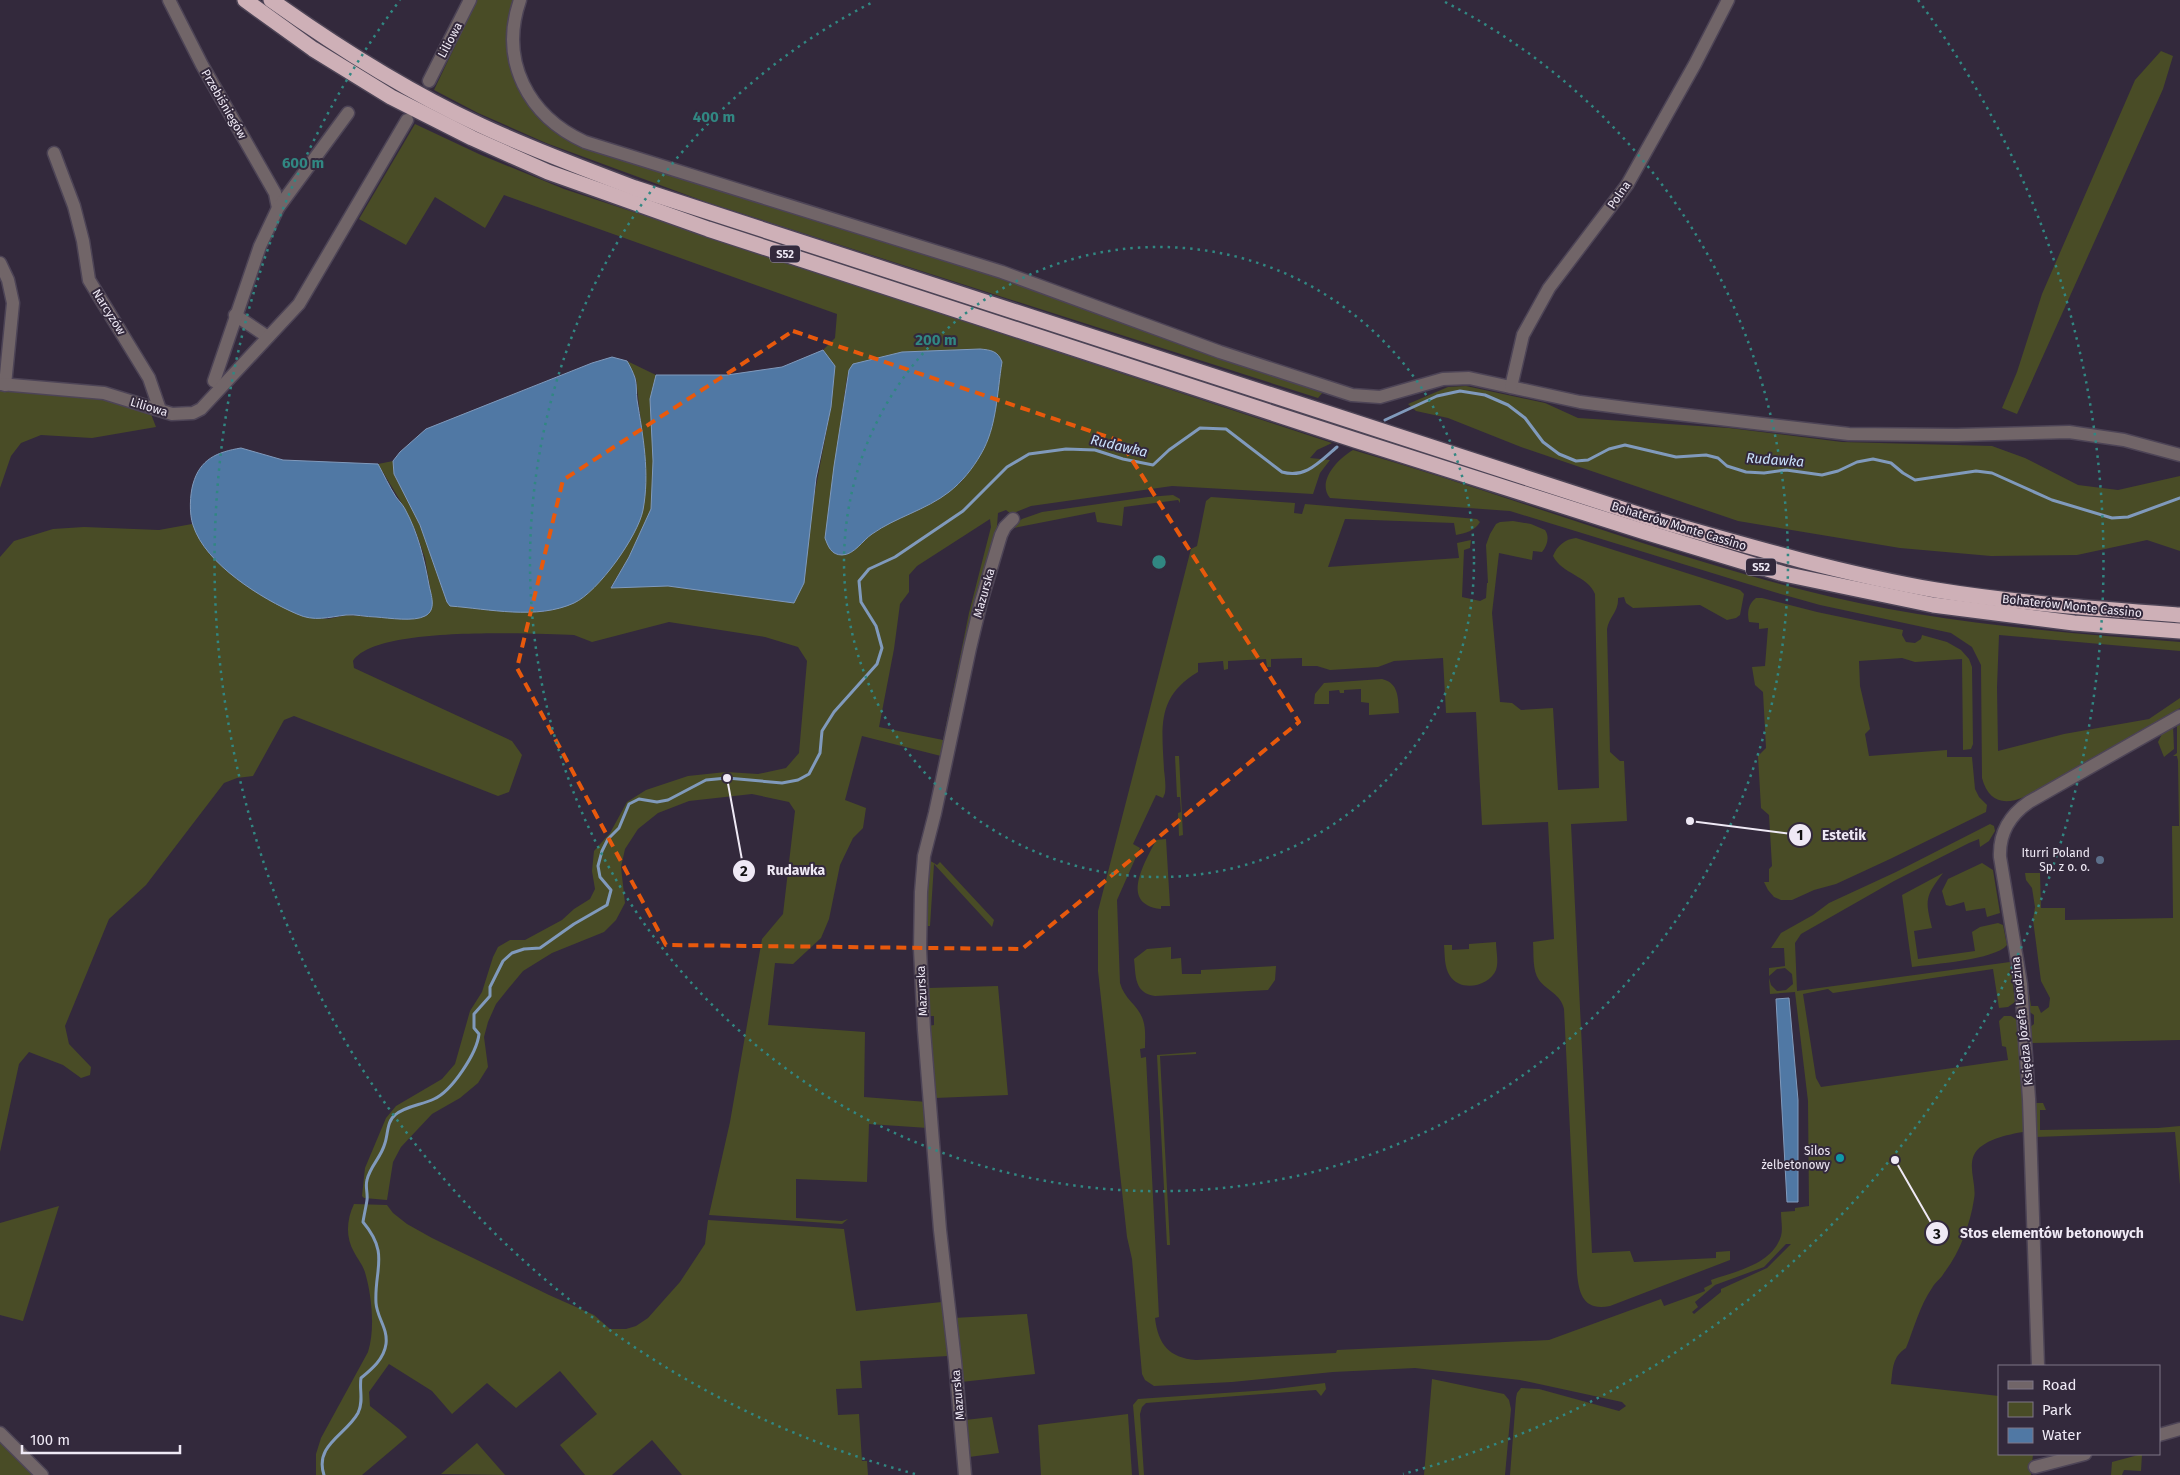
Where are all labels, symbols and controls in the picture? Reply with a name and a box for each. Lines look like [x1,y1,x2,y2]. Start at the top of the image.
street label: Liliowa [435,20,465,60]
street label: Przebiśniegów [199,67,250,141]
text: 400 m [693,108,735,126]
text: 600 m [282,154,324,172]
street label: Polna [1604,178,1634,212]
road number: S52 [770,245,800,262]
street label: Narcyzów [89,286,129,338]
text: 200 m [915,331,957,349]
street label: Liliowa [129,395,169,419]
water label: Rudawka [1089,431,1149,461]
water label: Rudawka [1745,449,1805,471]
street label: Bohaterów Monte Cassino [1610,499,1748,553]
centre of rings [1150,553,1168,571]
road number: S52 [1746,558,1776,576]
street label: Mazurska [970,567,998,619]
street label: Bohaterów Monte Cassino [2001,592,2143,620]
callout: Estetik [1787,820,1876,849]
text: 1 [1797,826,1803,844]
text: Estetik [1822,827,1866,844]
place label: Iturri Poland Sp. z o. o. [2022,846,2090,874]
marker: Iturri Poland Sp. z o. o. [2094,854,2106,866]
callout: Rudawka [732,856,835,885]
text: 2 [740,862,748,880]
text: Rudawka [767,862,825,879]
street label: Księdza Józefa Londzina [2008,956,2036,1086]
street label: Mazurska [914,965,930,1017]
place label: Silos żelbetonowy [1761,1144,1830,1172]
marker: Silos żelbetonowy [1834,1152,1846,1164]
callout: Stos elementów betonowych [1925,1219,2154,1248]
text: 3 [1932,1225,1941,1243]
text: Stos elementów betonowych [1960,1225,2144,1242]
legend [1998,1365,2160,1455]
street label: Mazurska [949,1369,967,1421]
text: Road [2042,1376,2077,1394]
text: Park [2042,1401,2072,1419]
scale bar [22,1422,180,1454]
text: Water [2042,1426,2081,1444]
text: 100 m [30,1431,70,1449]

